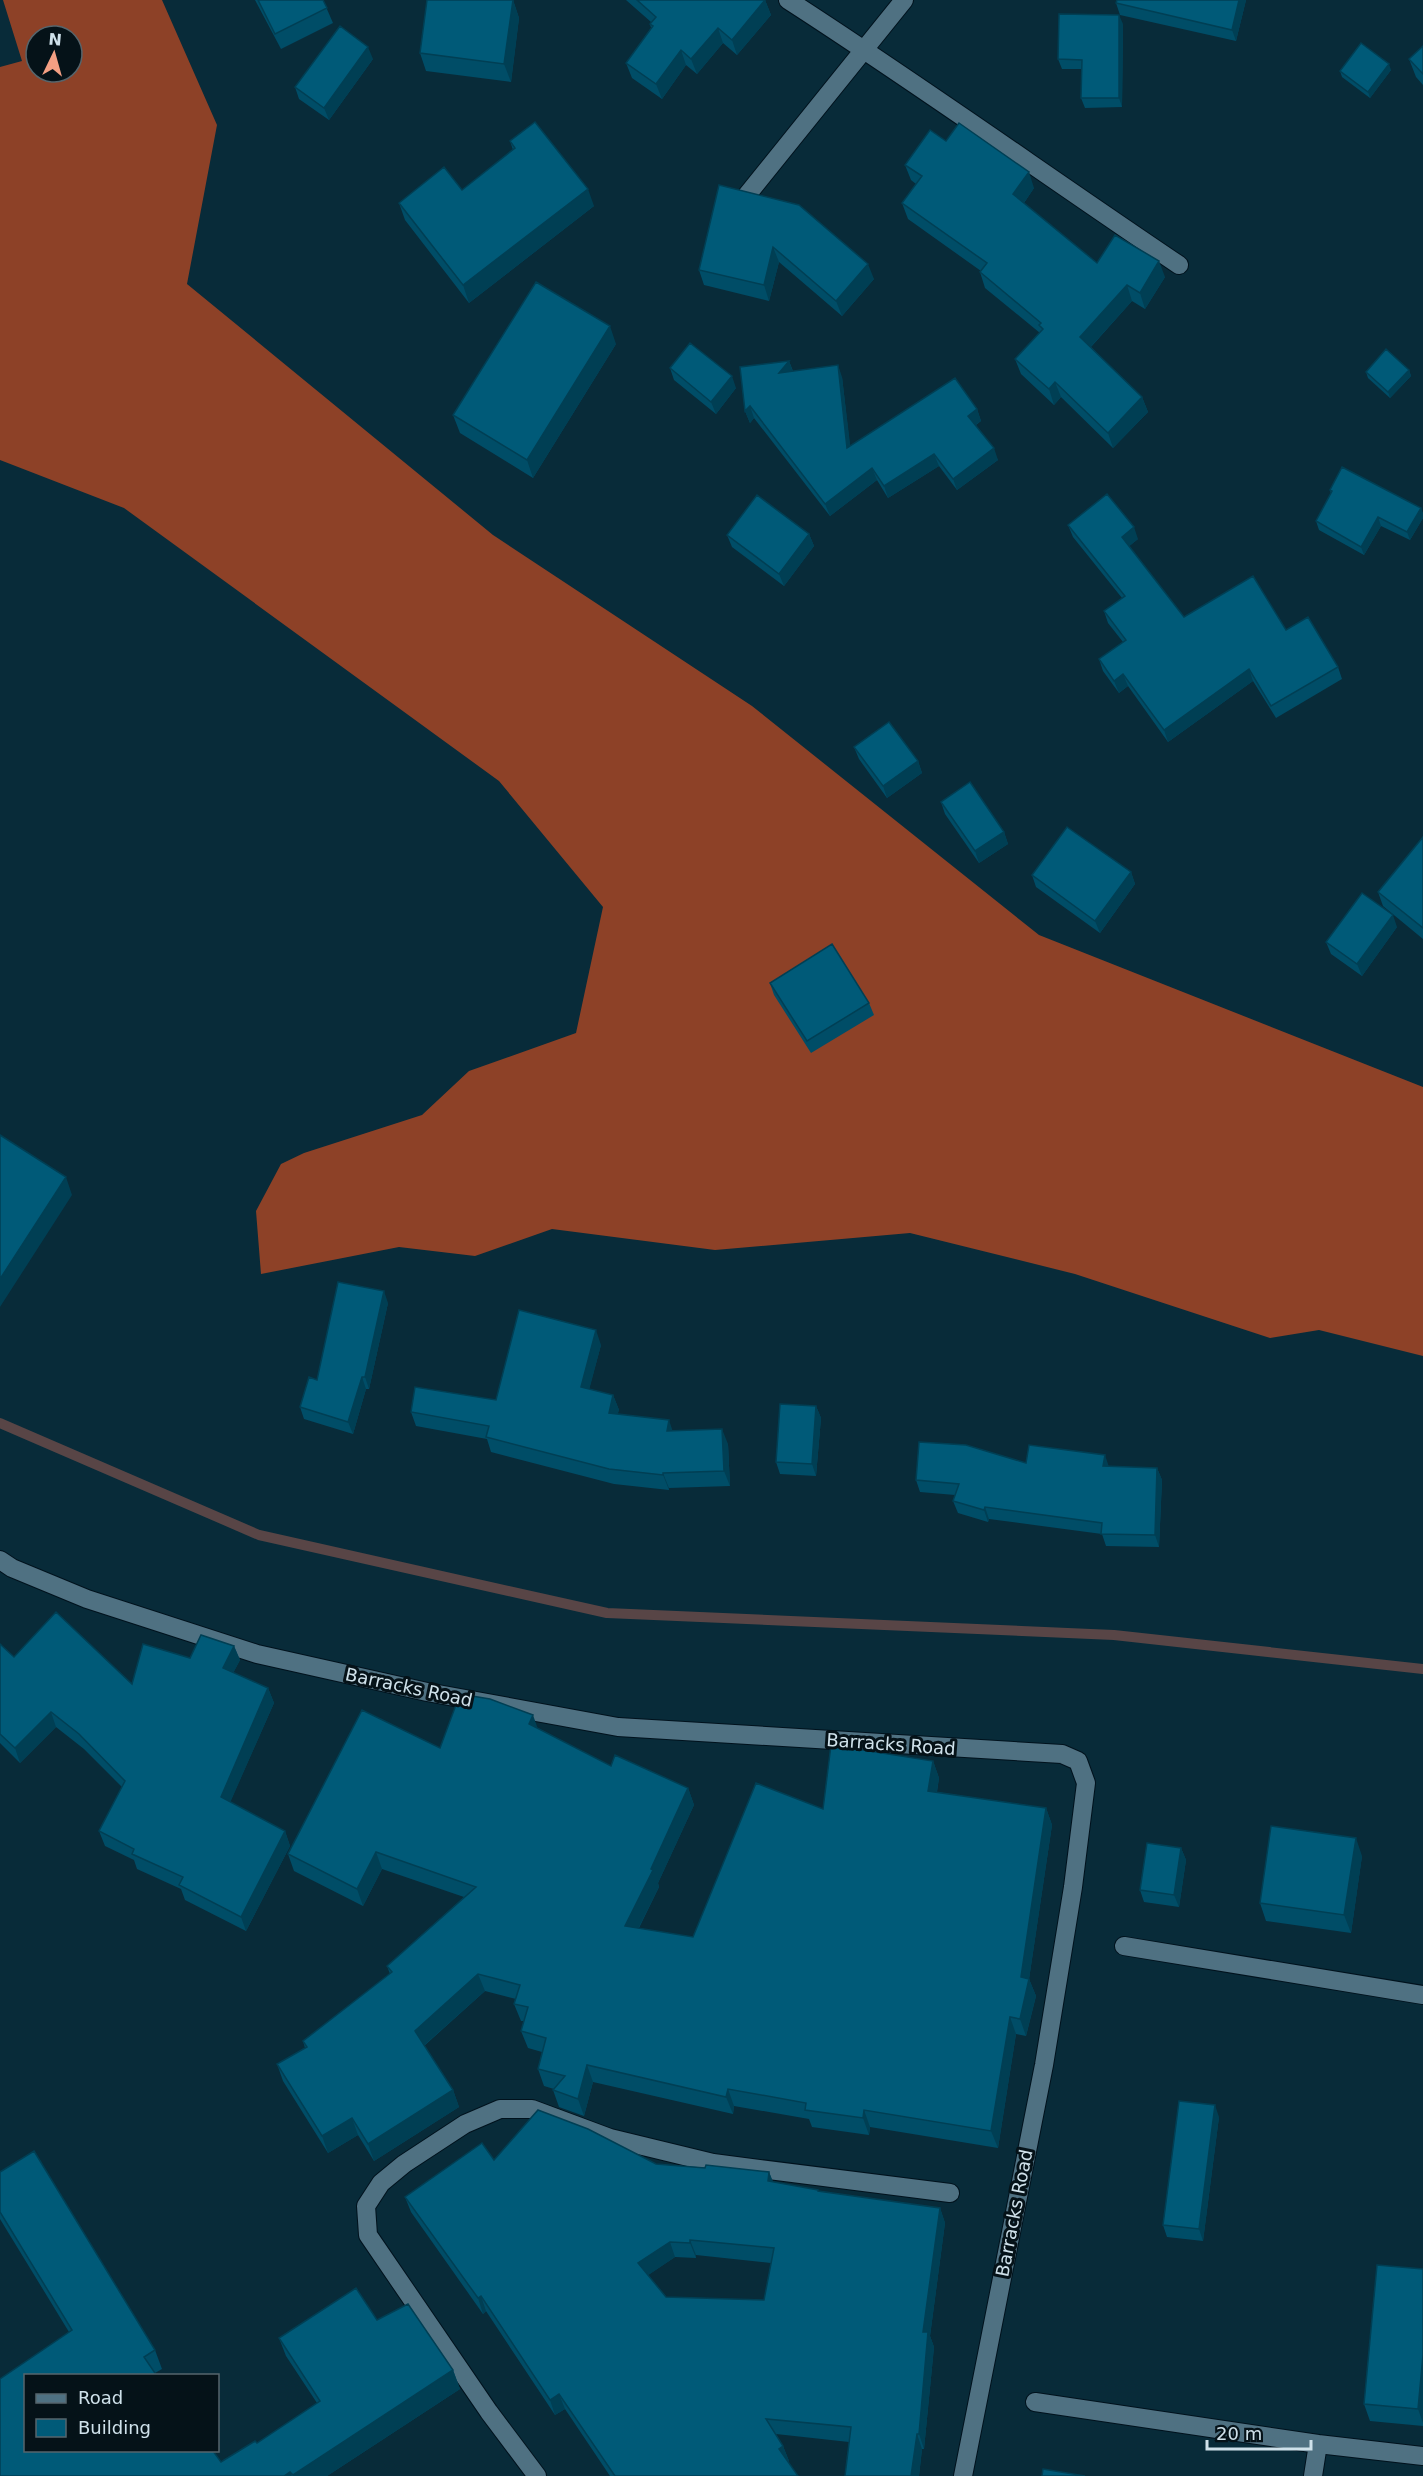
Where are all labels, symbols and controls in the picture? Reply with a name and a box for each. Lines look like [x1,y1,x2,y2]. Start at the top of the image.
north arrow [24,24,84,84]
text: N [48,30,63,50]
street label: Barracks Road [343,1663,475,1711]
street label: Barracks Road [826,1729,956,1759]
street label: Barracks Road [991,2147,1037,2279]
legend [24,2374,219,2452]
text: Road [78,2387,123,2408]
scale bar [1207,2413,1310,2451]
text: Building [78,2417,151,2438]
text: 20 m [1216,2423,1262,2444]

